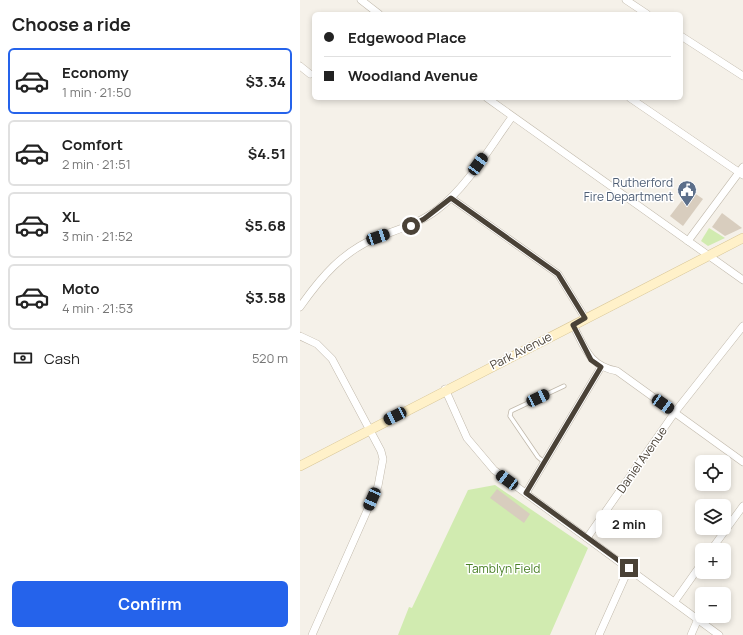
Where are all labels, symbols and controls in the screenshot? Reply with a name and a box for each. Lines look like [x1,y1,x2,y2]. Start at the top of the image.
text: Choose a ride [12,12,131,36]
text: Edgewood Place [348,27,466,48]
text: Economy [62,62,129,83]
icon: car [14,63,50,99]
text: Woodland Avenue [348,65,478,86]
text: $3.34 [245,71,286,92]
text: 1 min · 21:50 [62,83,131,101]
text: Comfort [62,134,123,155]
icon: car [14,135,50,171]
text: $4.51 [248,143,286,164]
car [466,151,490,177]
text: 2 min · 21:51 [62,155,131,173]
place label: Rutherford Fire Department [584,174,673,205]
public building icon: Rutherford Fire Department [676,179,698,207]
text: XL [62,206,80,227]
icon: car [14,207,50,243]
text: $5.68 [245,215,286,236]
route start [402,217,420,235]
text: 3 min · 21:52 [62,227,133,245]
car [365,227,391,247]
text: Moto [62,278,99,299]
icon: car [14,279,50,315]
text: $3.58 [245,287,286,308]
text: 4 min · 21:53 [62,299,133,317]
street label: Park Avenue [487,328,555,373]
icon: cash [12,347,34,369]
text: Cash [44,348,80,369]
text: 520 m [252,349,288,367]
car [525,387,551,409]
car [650,392,676,416]
car [382,405,408,427]
street label: Daniel Avenue [612,423,671,497]
map controls [695,455,731,623]
button: locate [695,455,731,491]
car [494,468,520,492]
car [362,486,382,512]
button: layers [695,499,731,535]
callout: 2 min [596,510,662,538]
text: 2 min [612,515,646,533]
button: + [695,543,731,579]
route end [620,559,638,577]
park label: Tamblyn Field [466,560,540,577]
button: Confirm [12,581,288,627]
button: − [695,587,731,623]

